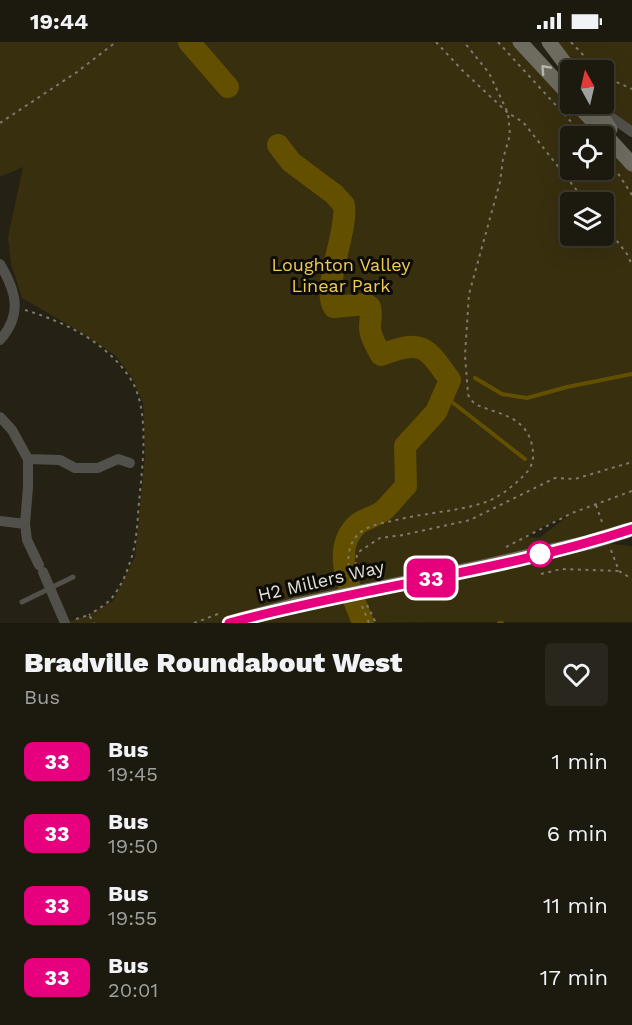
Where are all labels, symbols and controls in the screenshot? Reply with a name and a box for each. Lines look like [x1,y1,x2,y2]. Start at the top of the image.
text: 19:44 [30,9,88,34]
north arrow [560,60,614,114]
map controls [560,60,614,246]
one-way arrow [541,65,552,75]
button: locate [560,126,614,180]
button: layers [560,192,614,246]
park label: Loughton Valley Linear Park [271,254,411,296]
unlabelled marker [527,541,553,567]
street label: H2 Millers Way [256,556,387,605]
line badge: 33 [404,558,458,598]
text: 33 [419,566,443,591]
button: heart [545,643,608,706]
text: Bradville Roundabout West [24,646,402,679]
text: Bus [24,685,60,709]
text: Bus [108,737,148,762]
text: 33 [45,749,69,774]
text: 1 min [551,749,608,774]
text: 19:45 [108,762,158,786]
text: Bus [108,809,148,834]
text: 33 [45,821,69,846]
text: 6 min [547,821,608,846]
text: 19:50 [108,834,158,858]
text: Bus [108,881,148,906]
text: 33 [45,893,69,918]
text: 11 min [543,893,608,918]
text: 19:55 [108,906,157,930]
text: Bus [108,953,148,978]
text: 33 [45,965,69,990]
text: 17 min [540,965,608,990]
text: 20:01 [108,978,158,1002]

